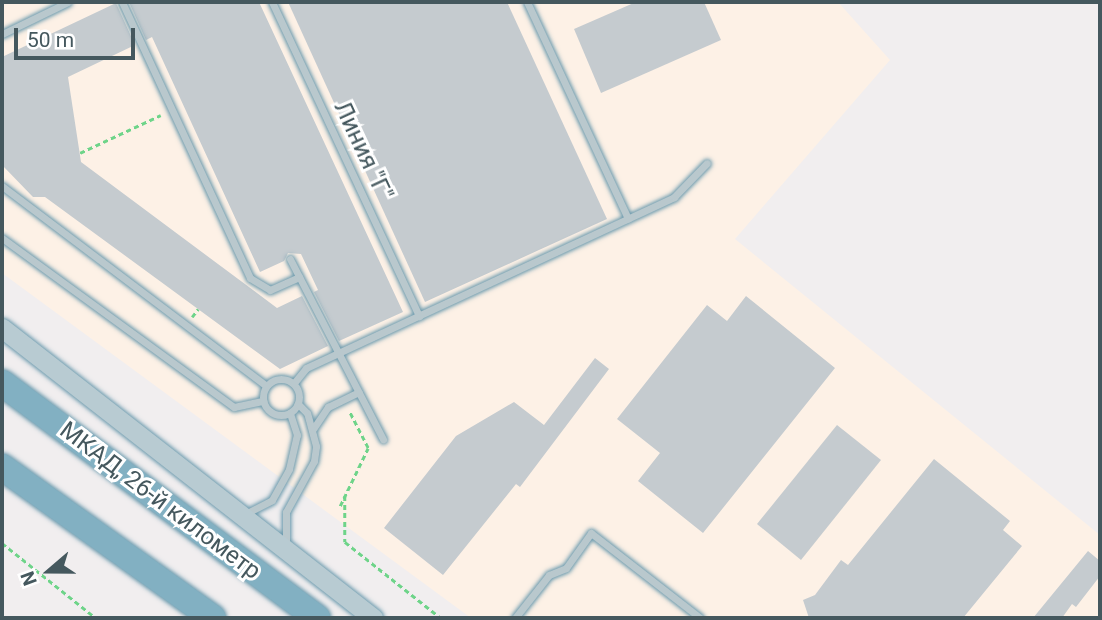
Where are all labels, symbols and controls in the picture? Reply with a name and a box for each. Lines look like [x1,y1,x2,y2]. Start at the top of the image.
scale bar [18,14,138,58]
text: 50 m [27,28,74,52]
street label: Линия "Г" [327,97,399,205]
street label: МКАД, 26-й километр [54,416,266,586]
north arrow [14,536,84,606]
text: N [16,568,42,589]

